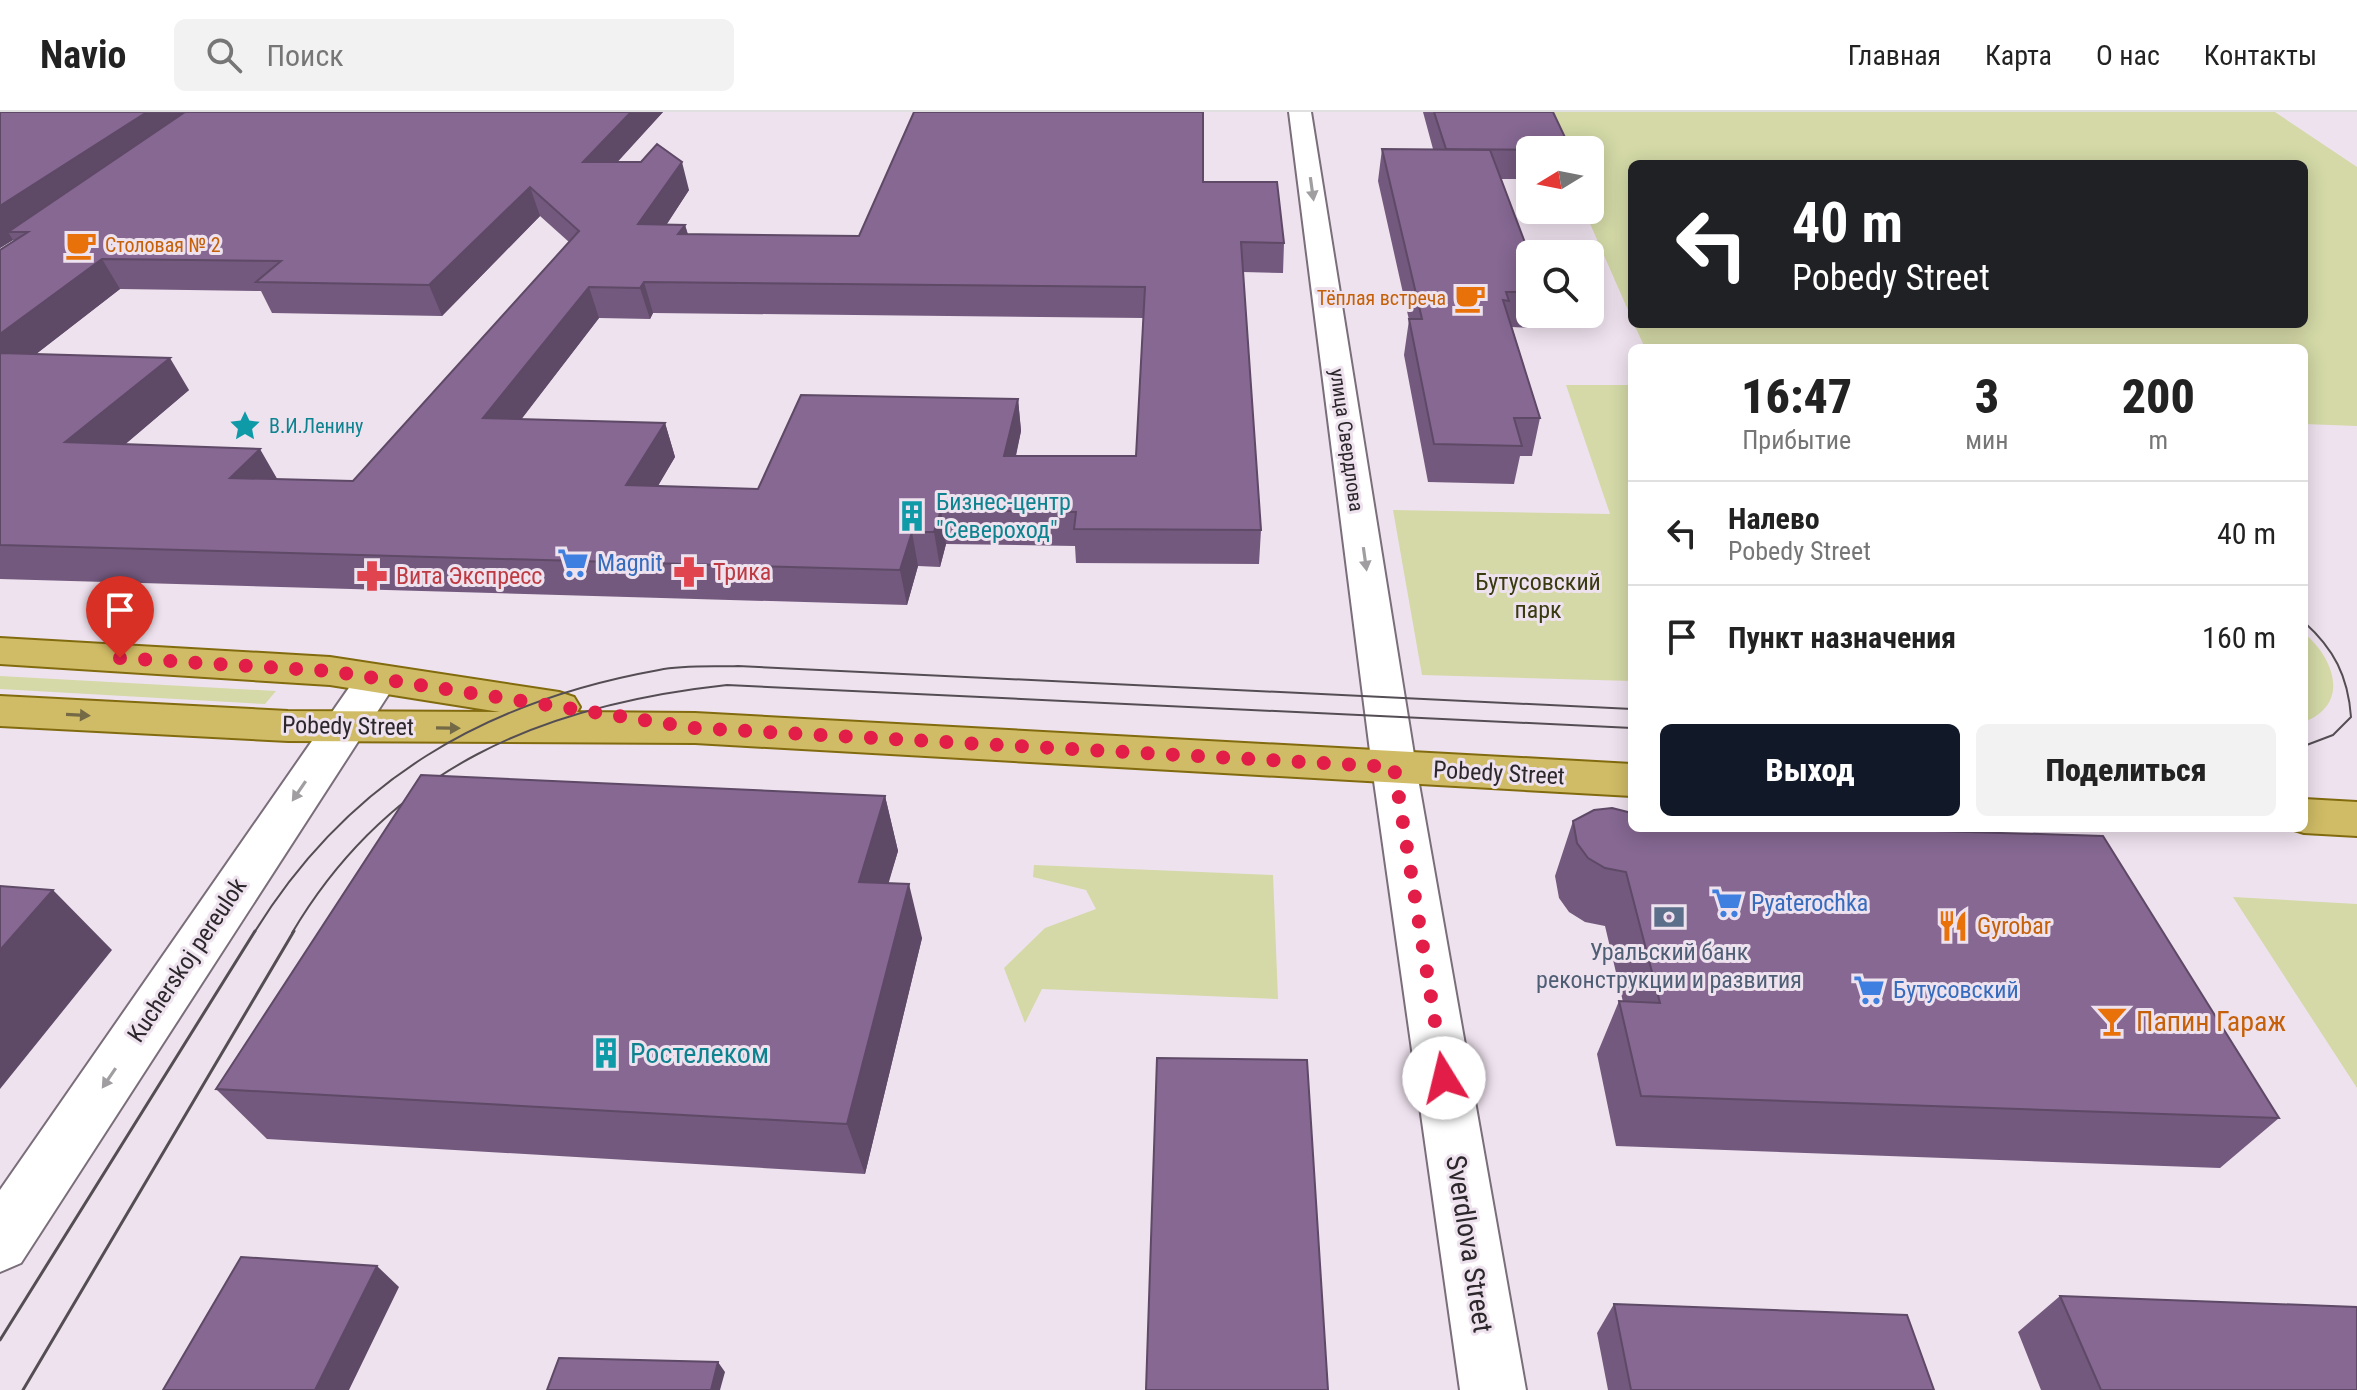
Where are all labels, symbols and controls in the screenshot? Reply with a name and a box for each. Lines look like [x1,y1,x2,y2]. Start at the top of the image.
search box [174,19,734,91]
text: Navio [40,33,126,77]
icon: search [202,33,246,77]
text: Поиск [266,38,344,73]
text: Главная [1848,39,1941,72]
text: Карта [1985,39,2052,72]
text: О нас [2096,39,2160,72]
text: Контакты [2204,39,2317,72]
north arrow [1516,136,1604,224]
map controls [1516,136,1604,328]
one-way arrow [1306,177,1319,202]
text: 40 m [1792,190,1903,256]
icon: left [1660,192,1764,296]
cafe icon: Столовая № 2 [64,228,98,262]
place label: Столовая № 2 [105,233,221,257]
button: search [1516,240,1604,328]
text: Pobedy Street [1792,257,1990,299]
cafe icon: Тёплая встреча [1453,281,1487,315]
place label: Тёплая встреча [1317,286,1446,310]
street label: улица Свердлова [1325,367,1369,513]
text: 16:47 [1741,368,1852,425]
text: 3 [1975,368,1999,425]
text: 200 [2122,368,2195,425]
place icon: В.И.Ленину [228,409,262,443]
place label: В.И.Ленину [269,414,363,438]
text: Прибытие [1742,425,1851,455]
text: мин [1965,425,2009,455]
text: m [2149,425,2168,455]
place label: Бизнес-центр "Североход" [936,488,1071,544]
building icon: Бизнес-центр "Североход" [895,499,929,533]
text: Налево [1728,501,1820,536]
icon: left [1660,511,1704,555]
text: 40 m [2217,516,2276,551]
text: Pobedy Street [1728,536,1871,566]
supermarket icon: Magnit [556,546,590,580]
one-way arrow [1359,547,1372,572]
place label: Magnit [597,549,663,577]
pharmacy icon: Трика [672,555,706,589]
place label: Трика [713,558,771,586]
pharmacy icon: Вита Экспресс [355,559,389,593]
place label: Вита Экспресс [396,562,542,590]
park label: Бутусовский парк [1475,568,1601,624]
pin [86,576,154,658]
icon: arrive [98,588,142,632]
icon: arrive [1660,615,1704,659]
text: Пункт назначения [1728,620,1956,655]
text: 160 m [2202,620,2276,655]
one-way arrow [66,709,91,722]
street label: Pobedy Street [282,711,414,741]
one-way arrow [436,722,461,734]
button: Выход [1660,724,1960,816]
button: Поделиться [1976,724,2276,816]
street label: Pobedy Street [1432,756,1566,790]
one-way arrow [292,781,307,802]
street label: Kucherskoj pereulok [122,873,252,1047]
supermarket icon: Pyaterochka [1710,886,1744,920]
place label: Pyaterochka [1751,889,1868,917]
bank icon: Уральский банк реконструкции и развития [1652,900,1686,934]
restaurant icon: Gyrobar [1936,909,1970,943]
place label: Gyrobar [1977,912,2051,940]
place label: Уральский банк реконструкции и развития [1536,938,1802,994]
supermarket icon: Бутусовский [1852,973,1886,1007]
place label: Бутусовский [1893,976,2019,1004]
bar icon: Папин Гараж [2095,1004,2129,1038]
place label: Папин Гараж [2136,1005,2286,1038]
building icon: Ростелеком [589,1036,623,1070]
position arrow [1402,1036,1486,1120]
place label: Ростелеком [630,1037,769,1070]
one-way arrow [102,1067,117,1089]
street label: Sverdlova Street [1439,1153,1500,1335]

